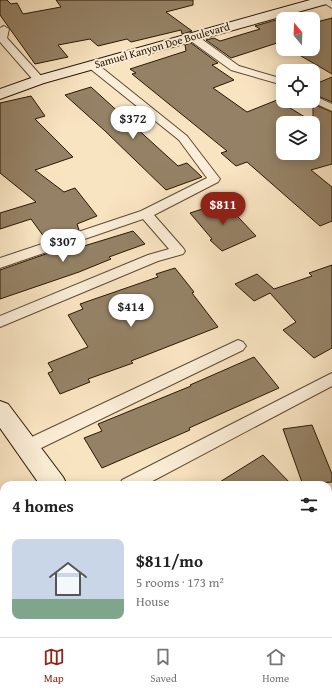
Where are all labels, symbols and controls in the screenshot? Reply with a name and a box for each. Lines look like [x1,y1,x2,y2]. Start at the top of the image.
north arrow [276,12,320,56]
map controls [276,12,320,160]
street label: Samuel Kanyon Doe Boulevard [92,18,232,72]
button: locate [276,64,320,108]
pin: $372 [109,106,157,140]
text: $372 [120,109,146,128]
button: layers [276,116,320,160]
pin: $811 [199,192,247,226]
text: $811 [210,195,236,214]
pin: $307 [39,229,87,263]
text: $307 [50,232,76,251]
pin: $414 [107,294,155,328]
text: $414 [118,297,144,316]
text: 4 homes [12,493,74,518]
icon: filters [298,494,320,516]
text: $811/mo [136,548,203,573]
icon: home [44,555,92,603]
text: 5 rooms · 173 m² [136,573,224,592]
text: House [136,592,170,611]
tab: Map [43,646,65,686]
tab: Saved [150,646,177,686]
tab: Home [262,646,289,686]

